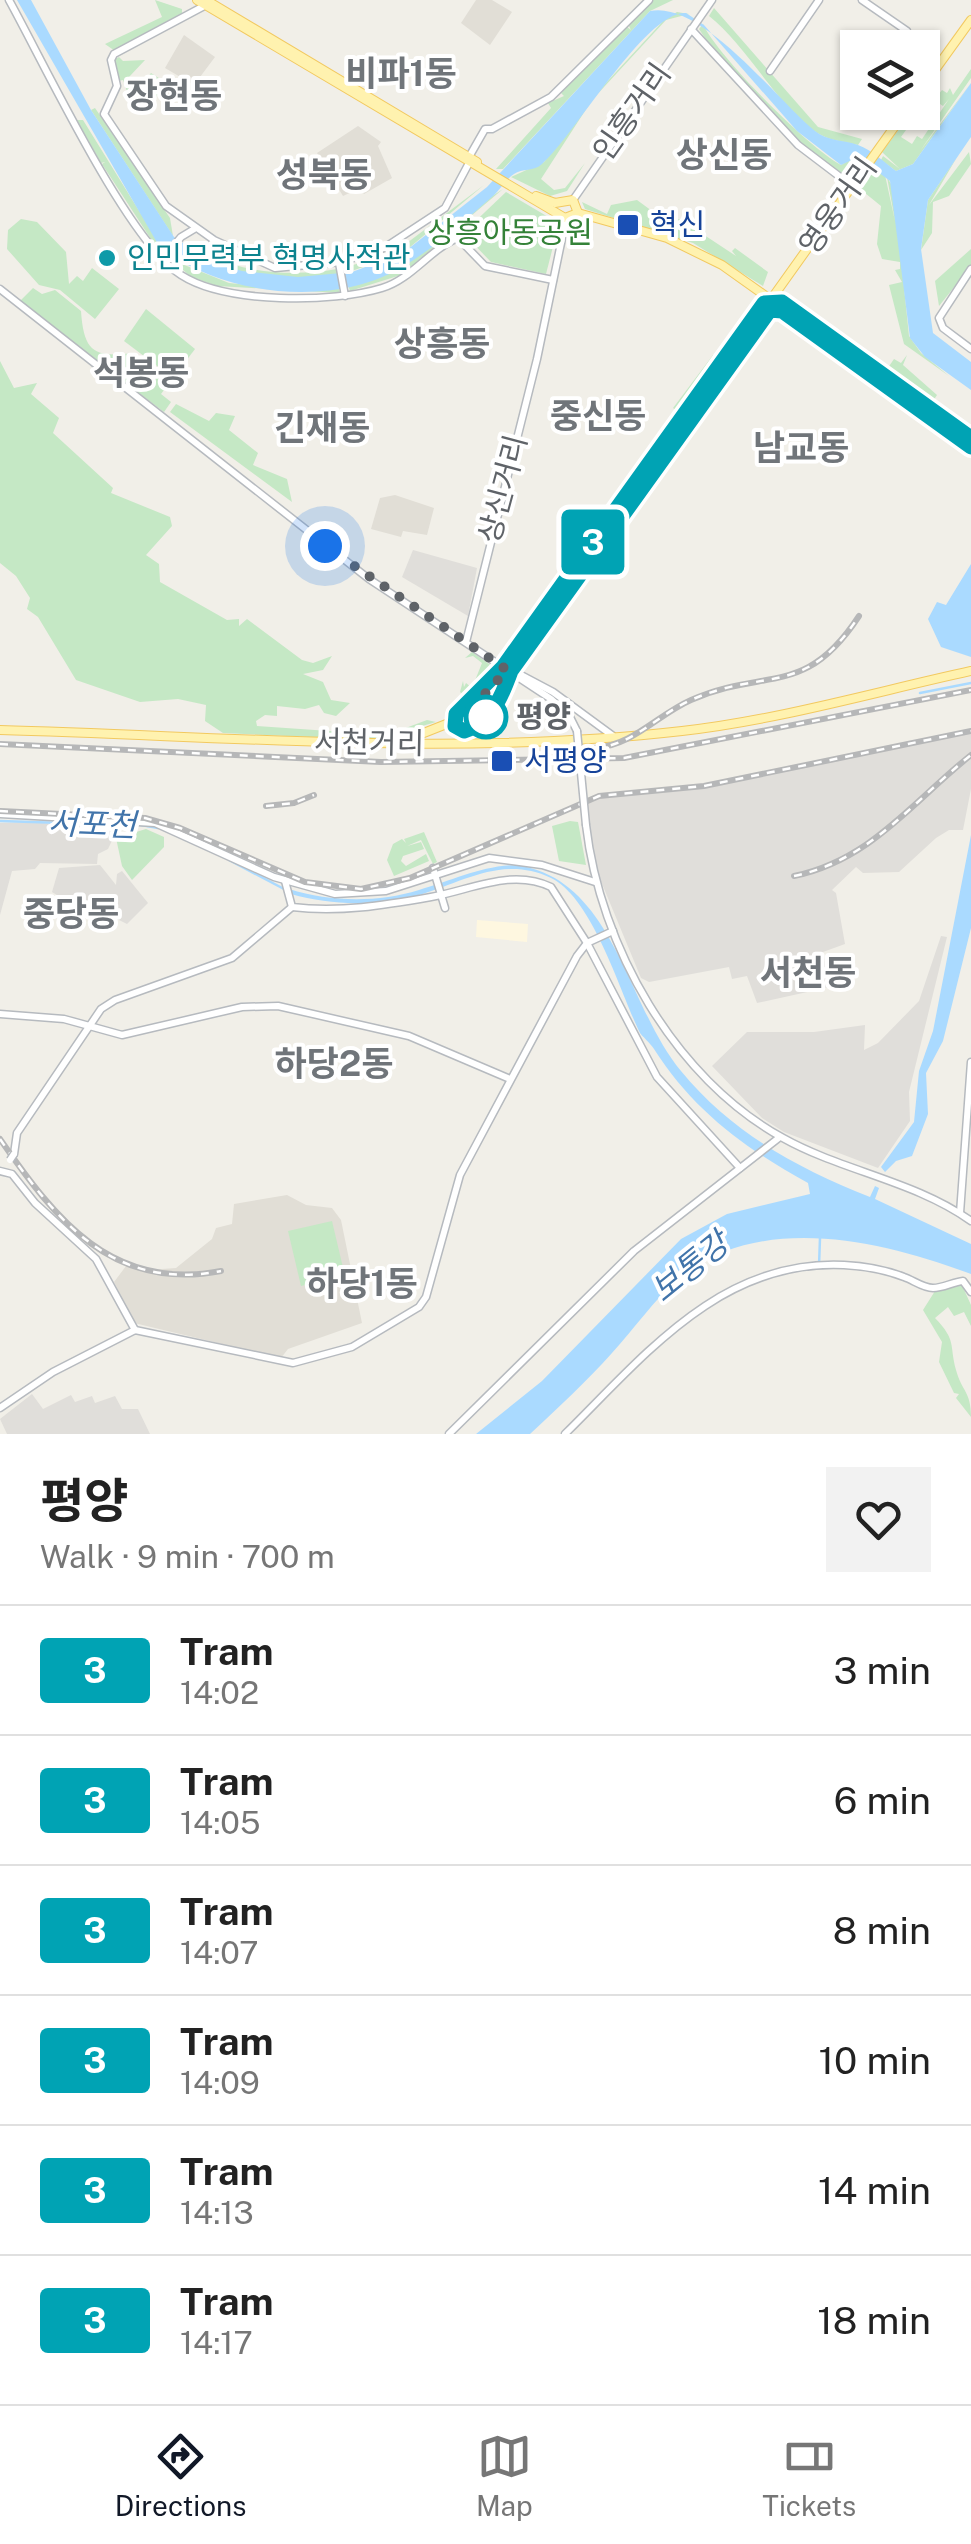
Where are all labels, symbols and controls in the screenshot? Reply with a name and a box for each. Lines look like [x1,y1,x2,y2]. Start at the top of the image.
map controls [840,30,940,130]
button: layers [840,30,940,130]
district label: 비파1동 [345,53,457,94]
street label: 인흥거리 [585,56,678,167]
district label: 장현동 [126,75,222,116]
district label: 상신동 [676,134,772,175]
street label: 영웅거리 [791,150,884,261]
district label: 성북동 [276,154,372,195]
place label: 혁신 [650,206,705,242]
marker: 혁신 [615,212,641,238]
park label: 상흥아동공원 [427,214,593,250]
place label: 인민무력부 혁명사적관 [127,239,410,275]
marker: 인민무력부 혁명사적관 [96,247,118,269]
district label: 상흥동 [394,323,490,364]
district label: 석봉동 [93,352,189,393]
district label: 중신동 [550,395,646,436]
district label: 긴재동 [274,407,370,448]
district label: 남교동 [753,427,849,468]
street label: 상신거리 [470,431,534,547]
line badge: 3 [560,510,626,574]
your location [300,521,350,571]
text: 3 [581,522,605,563]
marker: 평양 [465,696,507,738]
place label: 평양 [516,698,571,734]
street label: 서천거리 [314,723,425,761]
place label: 서평양 [524,742,607,778]
marker: 서평양 [489,748,515,774]
water label: 서포천 [47,803,140,844]
district label: 중당동 [23,893,119,934]
district label: 서천동 [760,952,856,993]
district label: 하당2동 [275,1043,393,1084]
water label: 보통강 [644,1222,739,1309]
district label: 하당1동 [306,1263,418,1304]
button: heart [826,1467,931,1572]
text: 평양 [40,1472,128,1529]
text: Walk · 9 min · 700 m [40,1538,335,1575]
text: Tram [180,1629,274,1674]
text: 3 min [833,1648,931,1693]
text: 3 [83,1650,107,1691]
text: 14:02 [180,1674,259,1711]
text: Tram [180,1759,274,1804]
text: 6 min [834,1778,931,1823]
text: 3 [83,1780,107,1821]
text: 14:05 [180,1804,260,1841]
text: Tram [180,1889,274,1934]
text: 8 min [833,1908,931,1953]
text: 3 [83,1910,107,1951]
text: 14:07 [180,1934,259,1971]
text: Tram [180,2019,274,2064]
text: 10 min [819,2038,931,2083]
text: 3 [83,2040,107,2081]
text: 14:09 [180,2064,260,2101]
text: Tram [180,2149,274,2194]
text: 14 min [818,2168,931,2213]
text: 3 [83,2170,107,2211]
text: 14:13 [180,2194,254,2231]
text: Tram [180,2279,274,2324]
text: 18 min [817,2298,931,2343]
text: 3 [83,2300,107,2341]
text: 14:17 [180,2324,253,2361]
tab: Directions [115,2429,246,2522]
tab: Map [476,2429,533,2522]
tab: Tickets [762,2429,856,2522]

